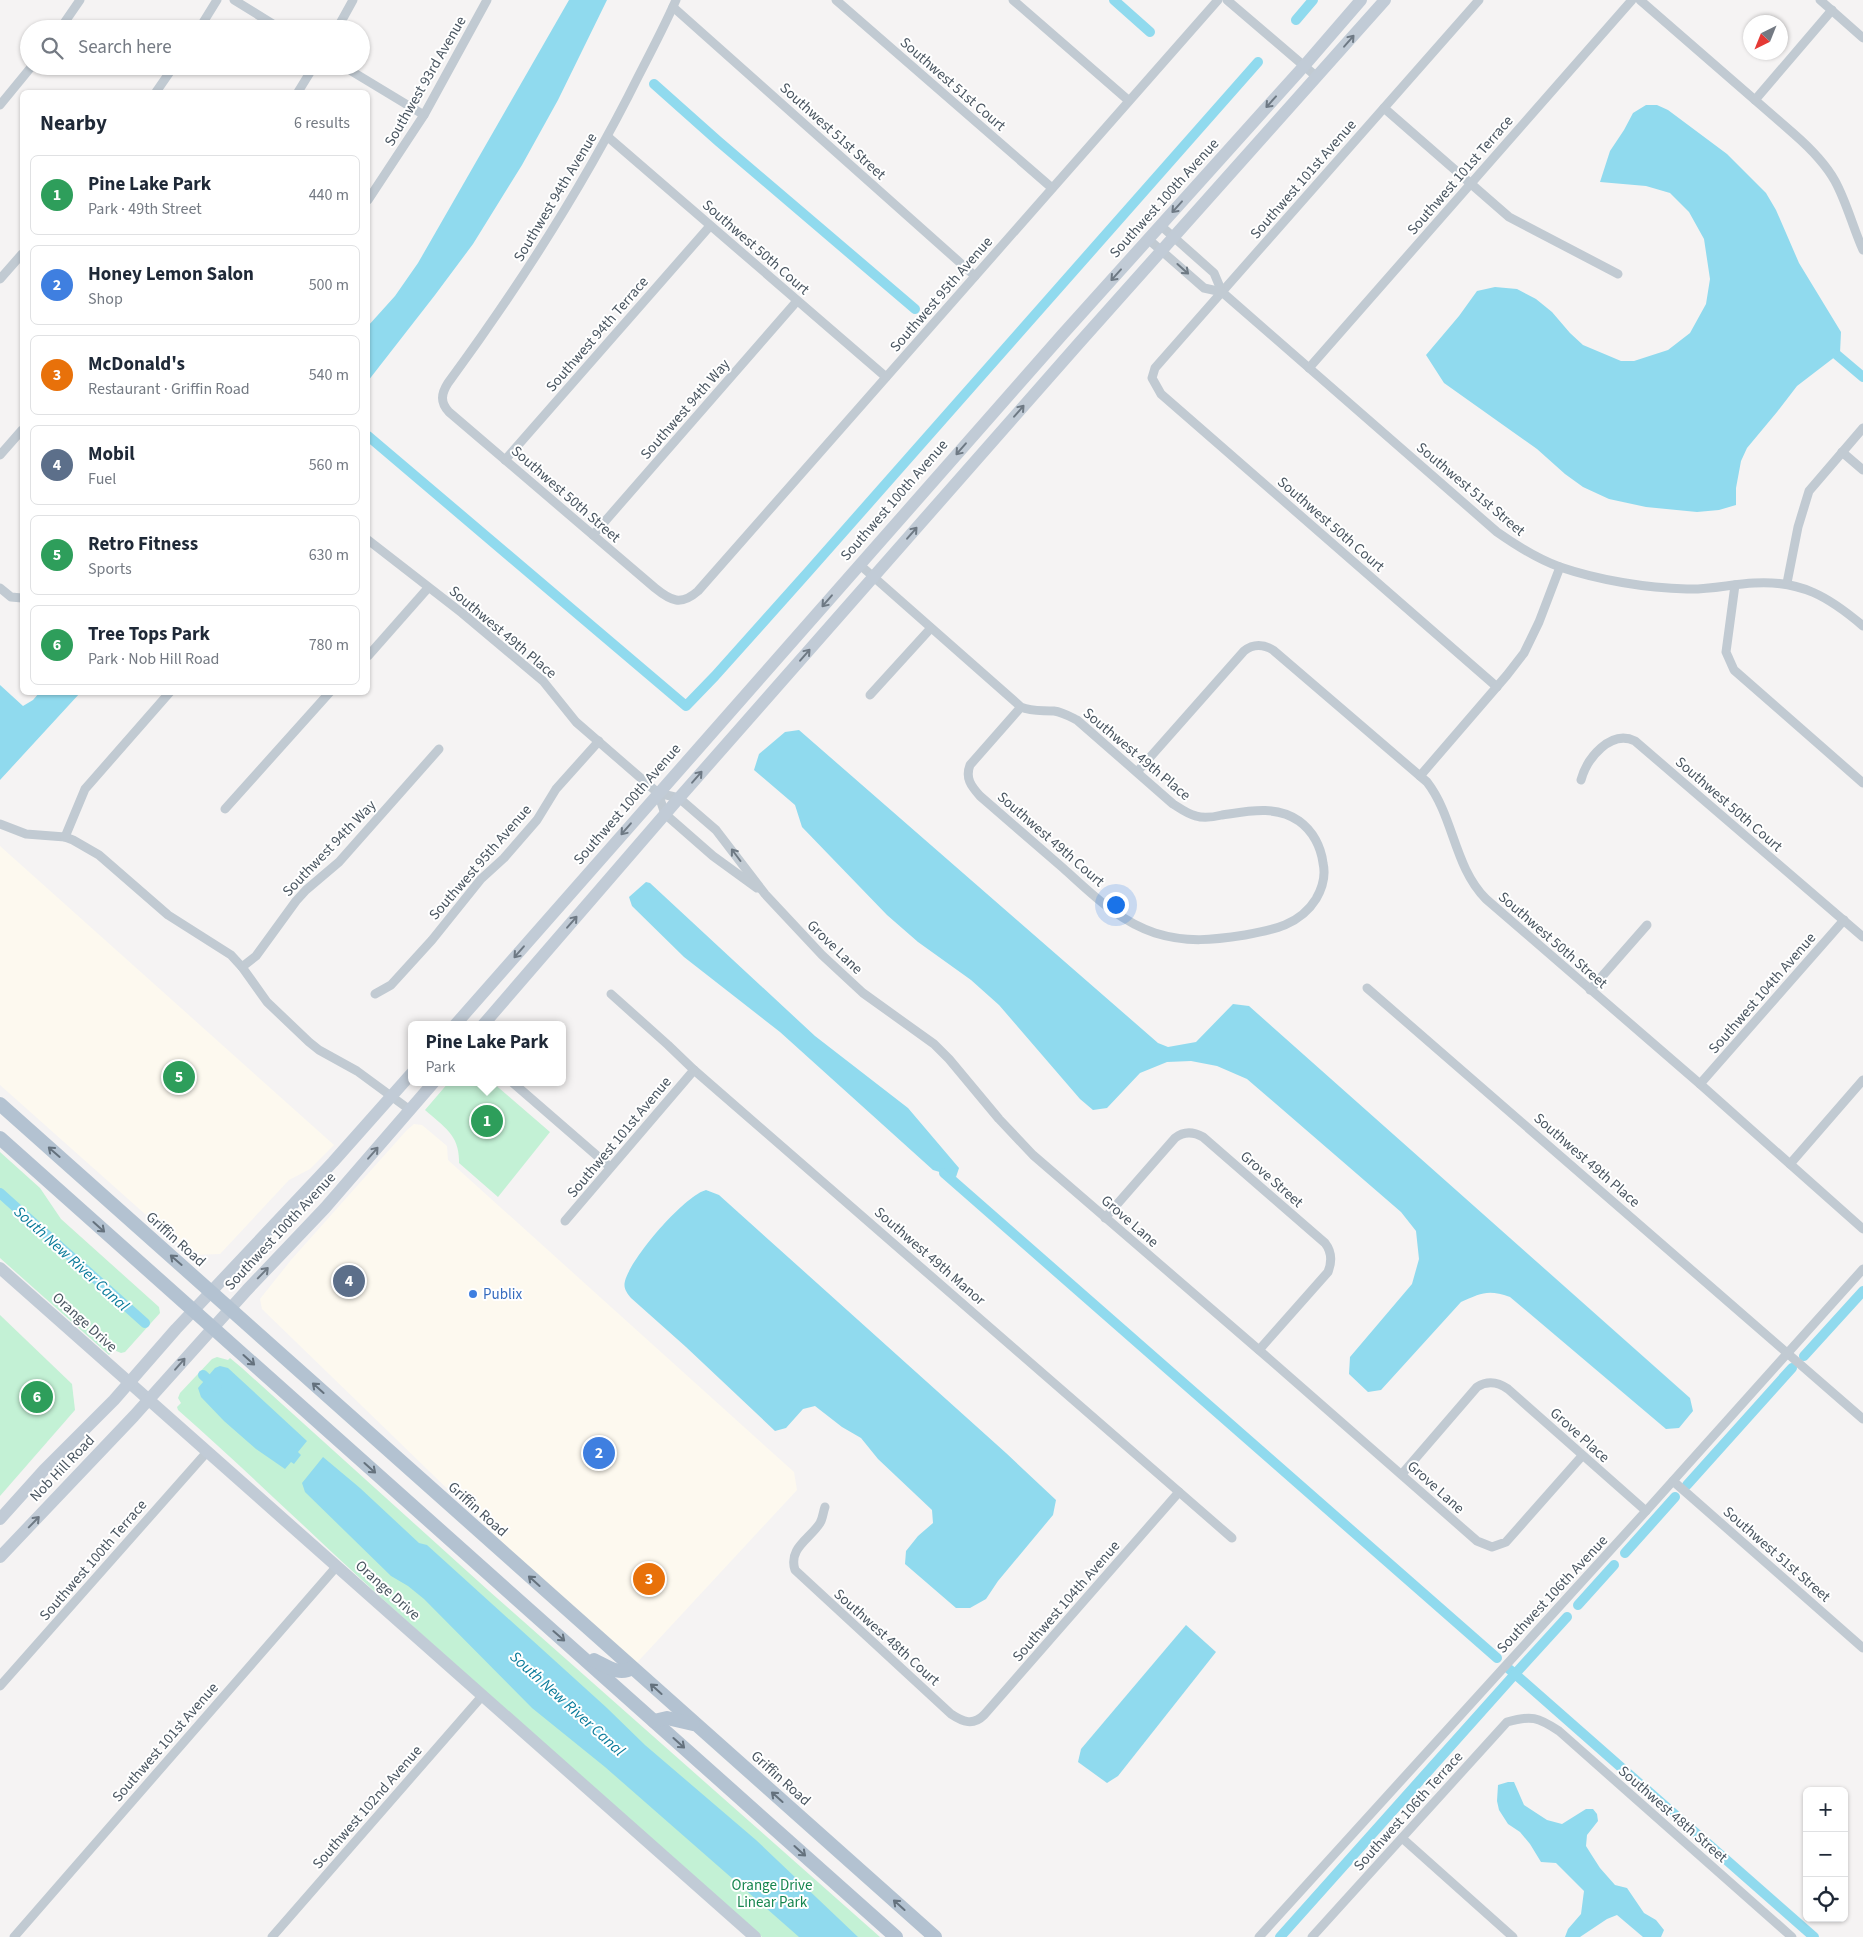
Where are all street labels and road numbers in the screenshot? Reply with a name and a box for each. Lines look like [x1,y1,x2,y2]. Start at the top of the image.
street label: Southwest 93rd Avenue [380,12,471,150]
street label: Southwest 51st Court [895,33,1010,136]
street label: Southwest 51st Street [775,78,890,185]
street label: Southwest 101st Terrace [1403,111,1518,240]
street label: Southwest 101st Avenue [1245,115,1361,244]
street label: Southwest 94th Avenue [509,129,602,266]
street label: Southwest 100th Avenue [1105,134,1224,263]
street label: Southwest 50th Court [697,195,814,300]
street label: Southwest 95th Avenue [885,232,998,357]
street label: Southwest 94th Terrace [541,272,654,397]
street label: Southwest 94th Way [636,355,735,464]
street label: Southwest 100th Avenue [836,435,953,566]
street label: Southwest 51st Street [1412,438,1530,541]
street label: Southwest 50th Street [507,441,625,548]
street label: Southwest 50th Court [1272,472,1389,577]
street label: Southwest 49th Place [444,581,561,684]
street label: Southwest 49th Place [1078,703,1195,806]
street label: Southwest 100th Avenue [569,739,686,870]
street label: Southwest 50th Court [1670,752,1787,857]
street label: Southwest 49th Court [992,787,1109,892]
street label: Southwest 94th Way [278,795,381,901]
street label: Southwest 95th Avenue [424,800,537,925]
street label: Southwest 50th Street [1494,887,1612,994]
street label: Grove Lane [802,915,867,979]
street label: Southwest 104th Avenue [1704,928,1821,1059]
street label: Southwest 101st Avenue [562,1072,676,1202]
street label: Southwest 49th Place [1529,1108,1644,1212]
street label: Grove Street [1236,1146,1308,1213]
street label: Southwest 100th Avenue [220,1168,341,1295]
street label: Grove Lane [1096,1190,1163,1252]
street label: Southwest 49th Manor [870,1202,990,1311]
street label: Griffin Road [141,1207,210,1272]
street label: Orange Drive [48,1288,122,1357]
street label: Grove Place [1545,1403,1614,1468]
street label: Nob Hill Road [25,1430,100,1506]
street label: Grove Lane [1403,1456,1469,1519]
street label: Griffin Road [443,1477,512,1542]
street label: Southwest 100th Terrace [35,1495,152,1625]
street label: Southwest 51st Street [1718,1502,1835,1607]
street label: Southwest 106th Avenue [1492,1531,1613,1658]
street label: Southwest 104th Avenue [1008,1536,1125,1667]
street label: Orange Drive [351,1556,425,1625]
street label: Southwest 48th Court [829,1584,944,1691]
street label: Southwest 101st Avenue [107,1678,223,1807]
street label: Southwest 102nd Avenue [308,1741,427,1874]
street label: Griffin Road [746,1746,815,1811]
street label: Southwest 106th Terrace [1349,1747,1468,1876]
street label: Southwest 48th Street [1614,1761,1732,1868]

